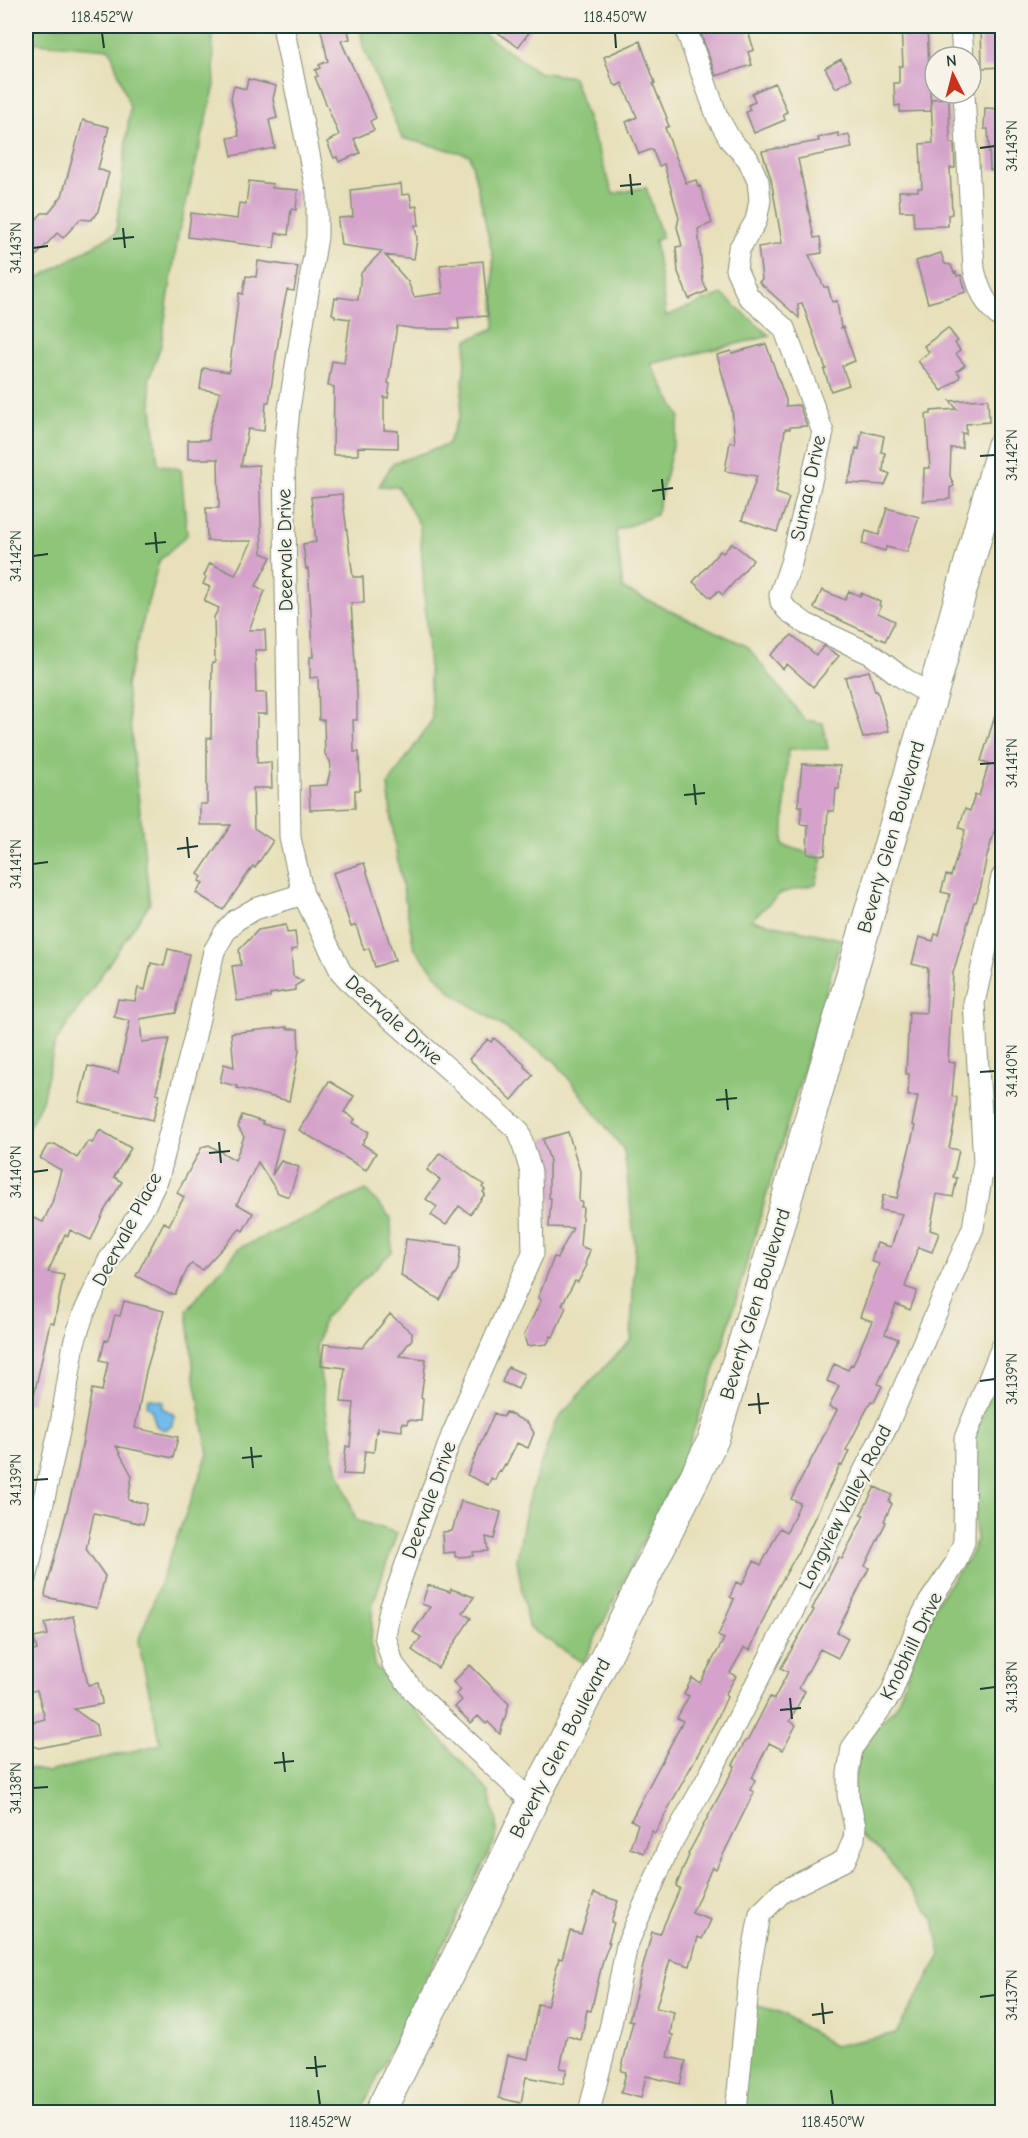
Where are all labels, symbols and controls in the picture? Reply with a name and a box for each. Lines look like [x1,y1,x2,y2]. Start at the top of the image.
text: 118.452°W [71,8,133,26]
text: 118.450°W [583,8,647,26]
north arrow [923,45,983,105]
text: N [945,52,958,71]
text: 34.143°N [1003,120,1021,172]
text: 34.143°N [7,222,25,274]
text: 34.142°N [1003,429,1021,481]
street label: Sumac Drive [786,433,830,543]
street label: Deervale Drive [272,488,298,612]
text: 34.142°N [7,530,25,582]
street label: Beverly Glen Boulevard [853,738,929,936]
text: 34.141°N [1003,738,1021,788]
text: 34.141°N [7,839,25,889]
street label: Deervale Drive [341,970,447,1070]
text: 34.140°N [1003,1044,1021,1098]
text: 34.140°N [7,1145,25,1199]
street label: Deervale Place [87,1168,167,1290]
street label: Beverly Glen Boulevard [715,1206,795,1402]
text: 34.139°N [1003,1353,1021,1405]
street label: Longview Valley Road [794,1421,896,1593]
street label: Deervale Drive [397,1438,461,1562]
text: 34.139°N [7,1454,25,1506]
street label: Knobhill Drive [875,1588,947,1704]
street label: Beverly Glen Boulevard [505,1654,615,1842]
text: 34.138°N [1003,1661,1021,1713]
text: 34.138°N [7,1762,25,1814]
text: 34.137°N [1003,1969,1021,2021]
text: 118.452°W [289,2113,351,2131]
text: 118.450°W [801,2113,865,2131]

